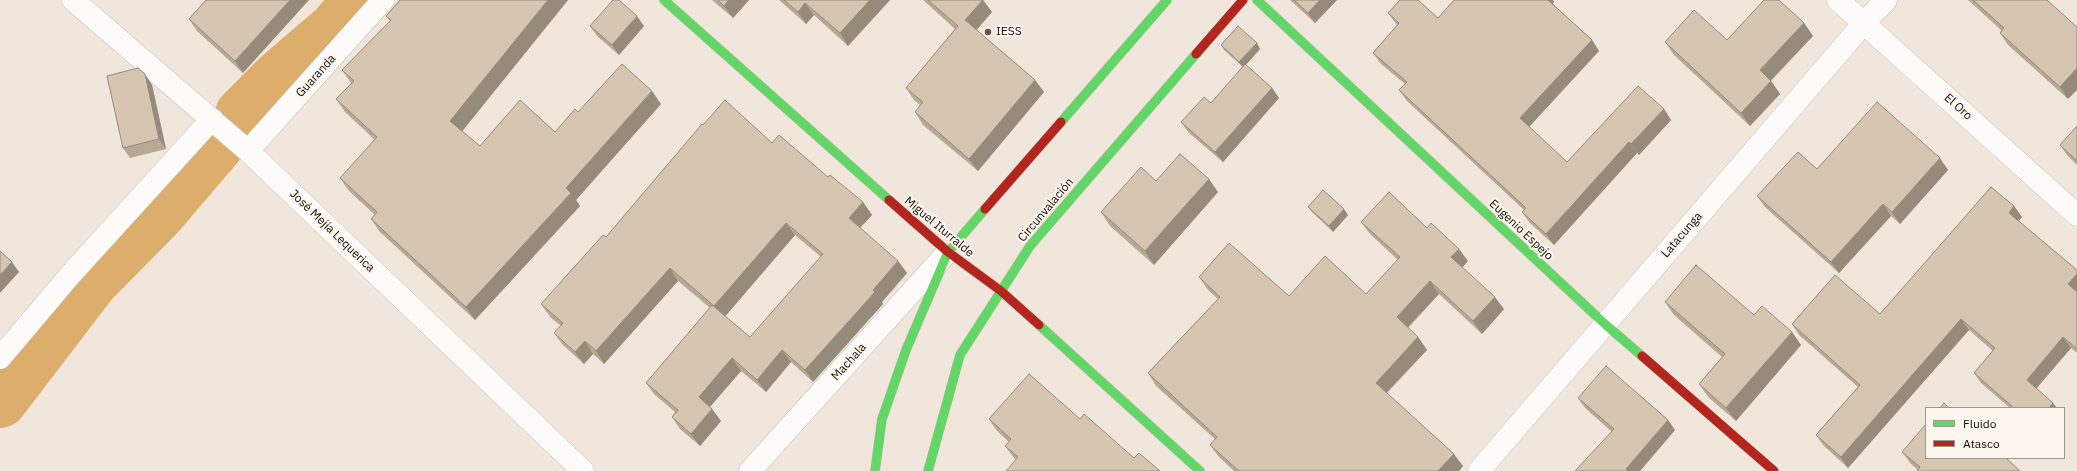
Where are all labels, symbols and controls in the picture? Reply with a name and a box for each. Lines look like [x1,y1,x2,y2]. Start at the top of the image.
place label: IESS [996,25,1022,39]
marker: IESS [983,27,993,37]
street label: Guaranda [293,52,339,100]
street label: El Oro [1941,91,1975,123]
street label: Circunvalación [1015,175,1077,245]
street label: José Mejía Lequerica [287,187,377,275]
street label: Miguel Iturralde [901,194,977,260]
street label: Eugenio Espejo [1486,197,1556,263]
street label: Latacunga [1658,209,1706,261]
street label: Machala [829,340,869,384]
legend [1925,407,2065,459]
text: Fluido [1963,416,1996,431]
text: Atasco [1963,436,2000,451]

